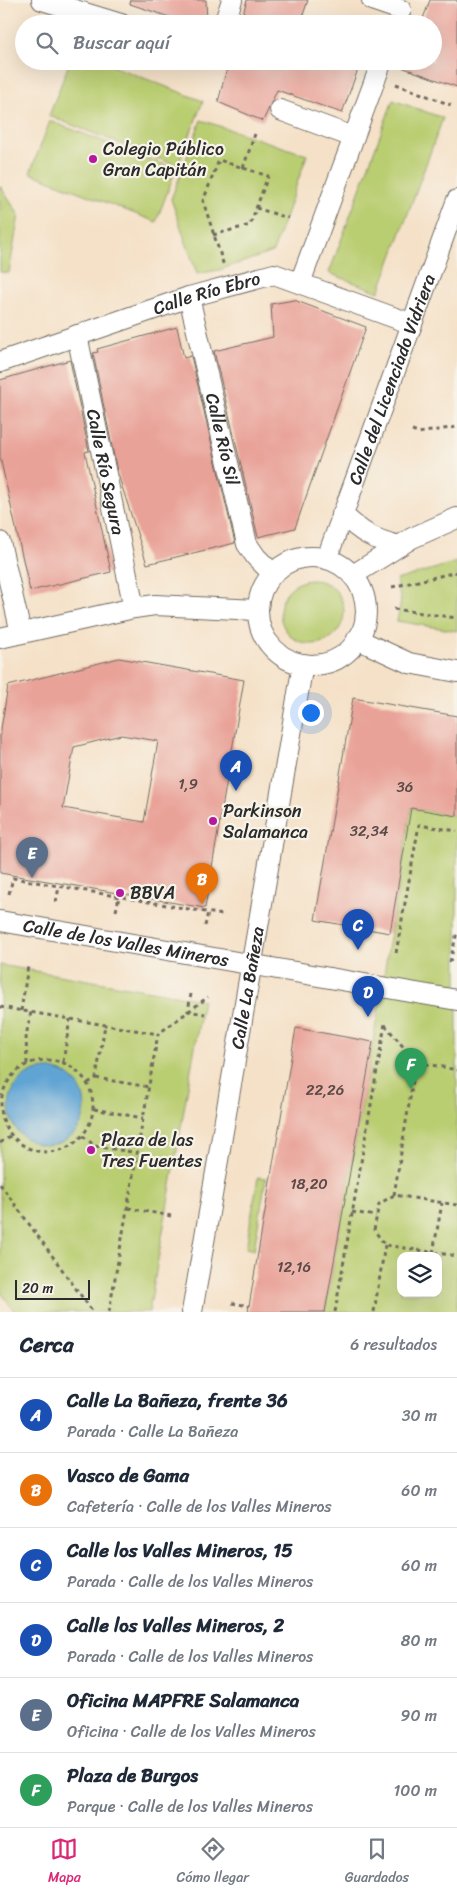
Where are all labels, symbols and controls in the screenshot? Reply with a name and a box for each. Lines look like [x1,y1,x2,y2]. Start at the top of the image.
search box [15,15,442,70]
text: Buscar aquí [73,26,170,59]
icon: search [33,29,61,57]
place label: Colegio Público Gran Capitán [103,133,224,186]
marker: Colegio Público Gran Capitán [87,153,99,165]
street label: Calle Río Ebro [149,262,264,324]
street label: Calle del Licenciado Vidriera [339,269,445,489]
street label: Calle Río Sil [196,390,249,489]
street label: Calle Río Segura [77,406,134,538]
your location [298,700,324,726]
pin: A [220,750,252,791]
house number: 1,9 [178,771,198,797]
house number: 36 [397,774,413,800]
place label: Parkinson Salamanca [223,795,308,848]
marker: Parkinson Salamanca [207,815,219,827]
house number: 32,34 [350,818,388,844]
pin: E [16,837,48,878]
pin: B [186,863,218,904]
place label: BBVA [130,877,175,909]
marker: BBVA [114,887,126,899]
street label: Calle de los Valles Mineros [21,909,232,976]
pin: C [342,909,374,950]
street label: Calle La Bañeza [221,924,274,1051]
pin: D [352,976,384,1017]
pin: F [395,1048,427,1089]
house number: 22,26 [306,1077,344,1103]
place label: Plaza de las Tres Fuentes [101,1124,203,1177]
marker: Plaza de las Tres Fuentes [85,1144,97,1156]
house number: 18,20 [290,1171,328,1197]
map controls [397,1252,442,1297]
button: layers [397,1252,442,1297]
house number: 12,16 [277,1254,311,1280]
text: 20 m [22,1276,53,1301]
scale bar [15,1277,90,1300]
text: Cerca [20,1326,74,1364]
text: 6 resultados [350,1330,437,1359]
text: Calle La Bañeza, frente 36 [67,1384,288,1417]
text: A [31,1401,41,1430]
text: 30 m [402,1401,437,1430]
text: Parada · Calle La Bañeza [67,1417,238,1446]
text: Vasco de Gama [67,1459,189,1492]
text: B [31,1476,41,1505]
text: 60 m [401,1476,437,1505]
text: Cafetería · Calle de los Valles Mineros [67,1492,332,1521]
text: Calle los Valles Mineros, 15 [67,1534,293,1567]
text: C [31,1551,41,1580]
text: 60 m [401,1551,437,1580]
text: Parada · Calle de los Valles Mineros [67,1567,313,1596]
text: Calle los Valles Mineros, 2 [67,1609,284,1642]
text: D [31,1626,41,1655]
text: 80 m [401,1626,437,1655]
text: Parada · Calle de los Valles Mineros [67,1642,313,1671]
text: Oficina MAPFRE Salamanca [67,1684,299,1717]
text: E [32,1701,40,1730]
text: 90 m [401,1701,437,1730]
text: Oficina · Calle de los Valles Mineros [67,1717,316,1746]
text: Plaza de Burgos [67,1759,198,1792]
text: F [32,1776,40,1805]
text: 100 m [393,1776,437,1805]
text: Parque · Calle de los Valles Mineros [67,1792,313,1821]
tab: Mapa [48,1835,81,1890]
tab: Cómo llegar [177,1835,249,1890]
tab: Guardados [345,1835,409,1890]

